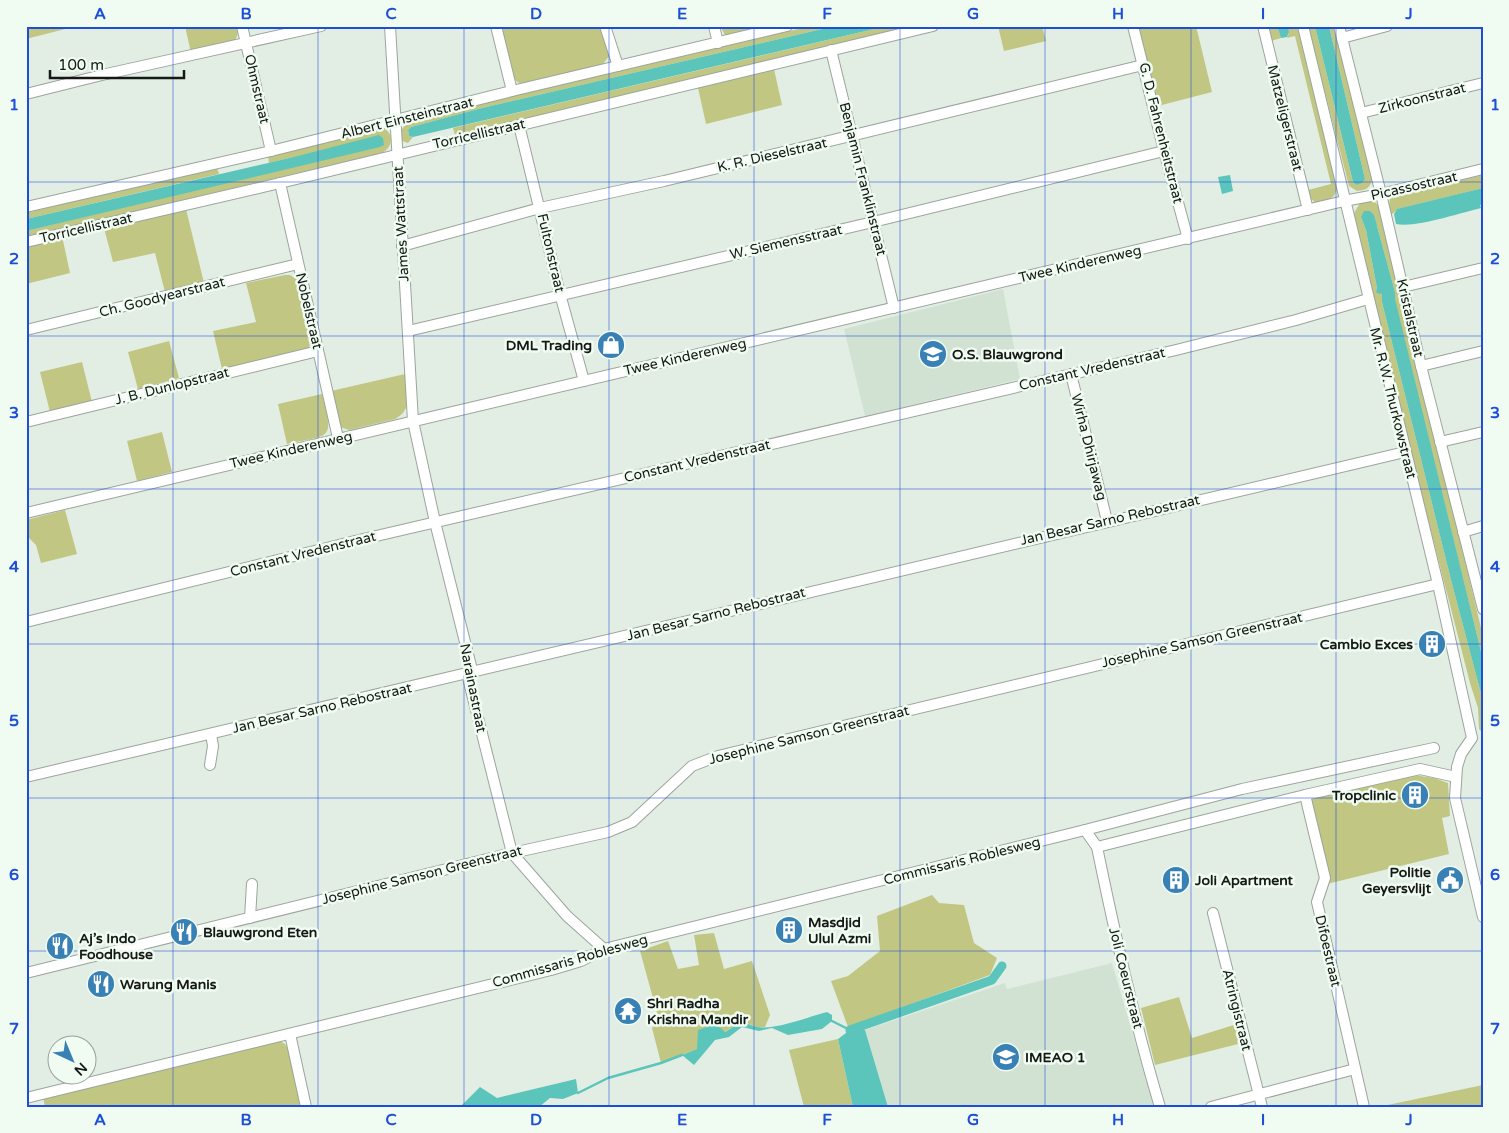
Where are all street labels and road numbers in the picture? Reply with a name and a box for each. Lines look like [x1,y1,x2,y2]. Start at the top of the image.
street label: Ohmstraat [241,53,273,126]
street label: G. D. Fahrenheitstraat [1135,61,1187,206]
street label: Matzeligerstraat [1264,63,1307,173]
street label: Zirkoonstraat [1377,79,1468,117]
street label: Albert Einsteinstraat [339,93,476,143]
street label: Benjamin Franklinstraat [836,101,890,258]
street label: Torricellistraat [431,115,528,153]
street label: K. R. Dieselstraat [715,134,829,176]
street label: James Wattstraat [389,165,413,282]
street label: Picassostraat [1369,168,1460,204]
street label: Torricellistraat [38,209,135,247]
street label: Fultonstraat [534,212,568,295]
street label: W. Siemensstraat [728,221,845,263]
street label: Twee Kinderenweg [1017,242,1143,286]
street label: Nobelstraat [292,271,326,352]
street label: Ch. Goodyearstraat [97,273,227,321]
street label: Kristalstraat [1393,277,1427,359]
street label: Mr. R.W. Thurkowstraat [1366,326,1420,481]
street label: Twee Kinderenweg [622,335,748,379]
street label: Constant Vredenstraat [1017,344,1167,394]
street label: J. B. Dunlopstraat [113,363,232,408]
street label: Wirha Dhirjawag [1067,392,1111,502]
street label: Twee Kinderenweg [228,428,354,472]
street label: Constant Vredenstraat [622,436,772,486]
street label: Jan Besar Sarno Rebostraat [1019,491,1202,549]
street label: Constant Vredenstraat [228,528,378,580]
street label: Jan Besar Sarno Rebostraat [625,583,808,644]
street label: Josephine Samson Greenstraat [1100,608,1305,671]
street label: Narainastraat [456,642,490,735]
street label: Jan Besar Sarno Rebostraat [231,679,414,737]
street label: Josephine Samson Greenstraat [707,702,912,768]
street label: Commissaris Roblesweg [882,833,1042,889]
street label: Josephine Samson Greenstraat [320,842,525,908]
street label: Difoestraat [1311,913,1345,989]
street label: Joli Coeurstraat [1105,926,1147,1031]
street label: Commissaris Roblesweg [490,931,650,991]
street label: Atringistraat [1219,967,1255,1053]

